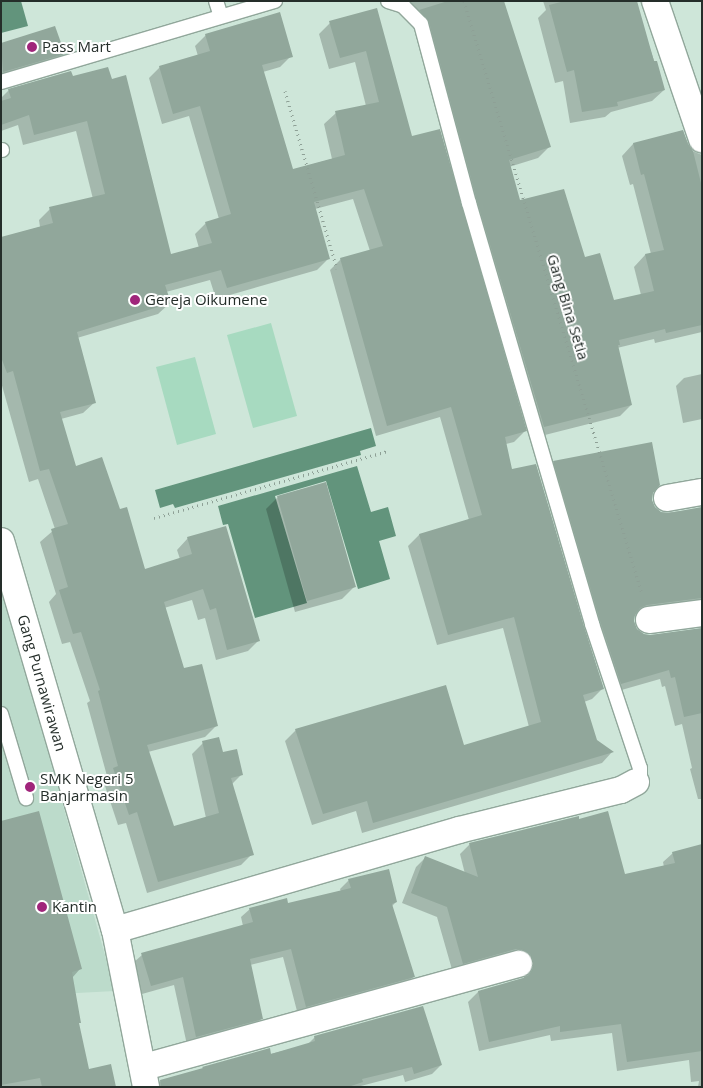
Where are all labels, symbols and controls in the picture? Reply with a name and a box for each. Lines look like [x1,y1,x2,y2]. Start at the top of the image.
place label: Pass Mart [42,38,111,56]
marker: Pass Mart [26,41,38,53]
street label: Gang Bina Setia [543,252,593,362]
place label: Gereja Oikumene [145,291,267,309]
marker: Gereja Oikumene [129,294,141,306]
street label: Gang Purnawirawan [14,613,70,753]
place label: SMK Negeri 5 Banjarmasin [40,769,133,804]
marker: SMK Negeri 5 Banjarmasin [24,781,36,793]
place label: Kantin [52,898,97,916]
marker: Kantin [36,901,48,913]

